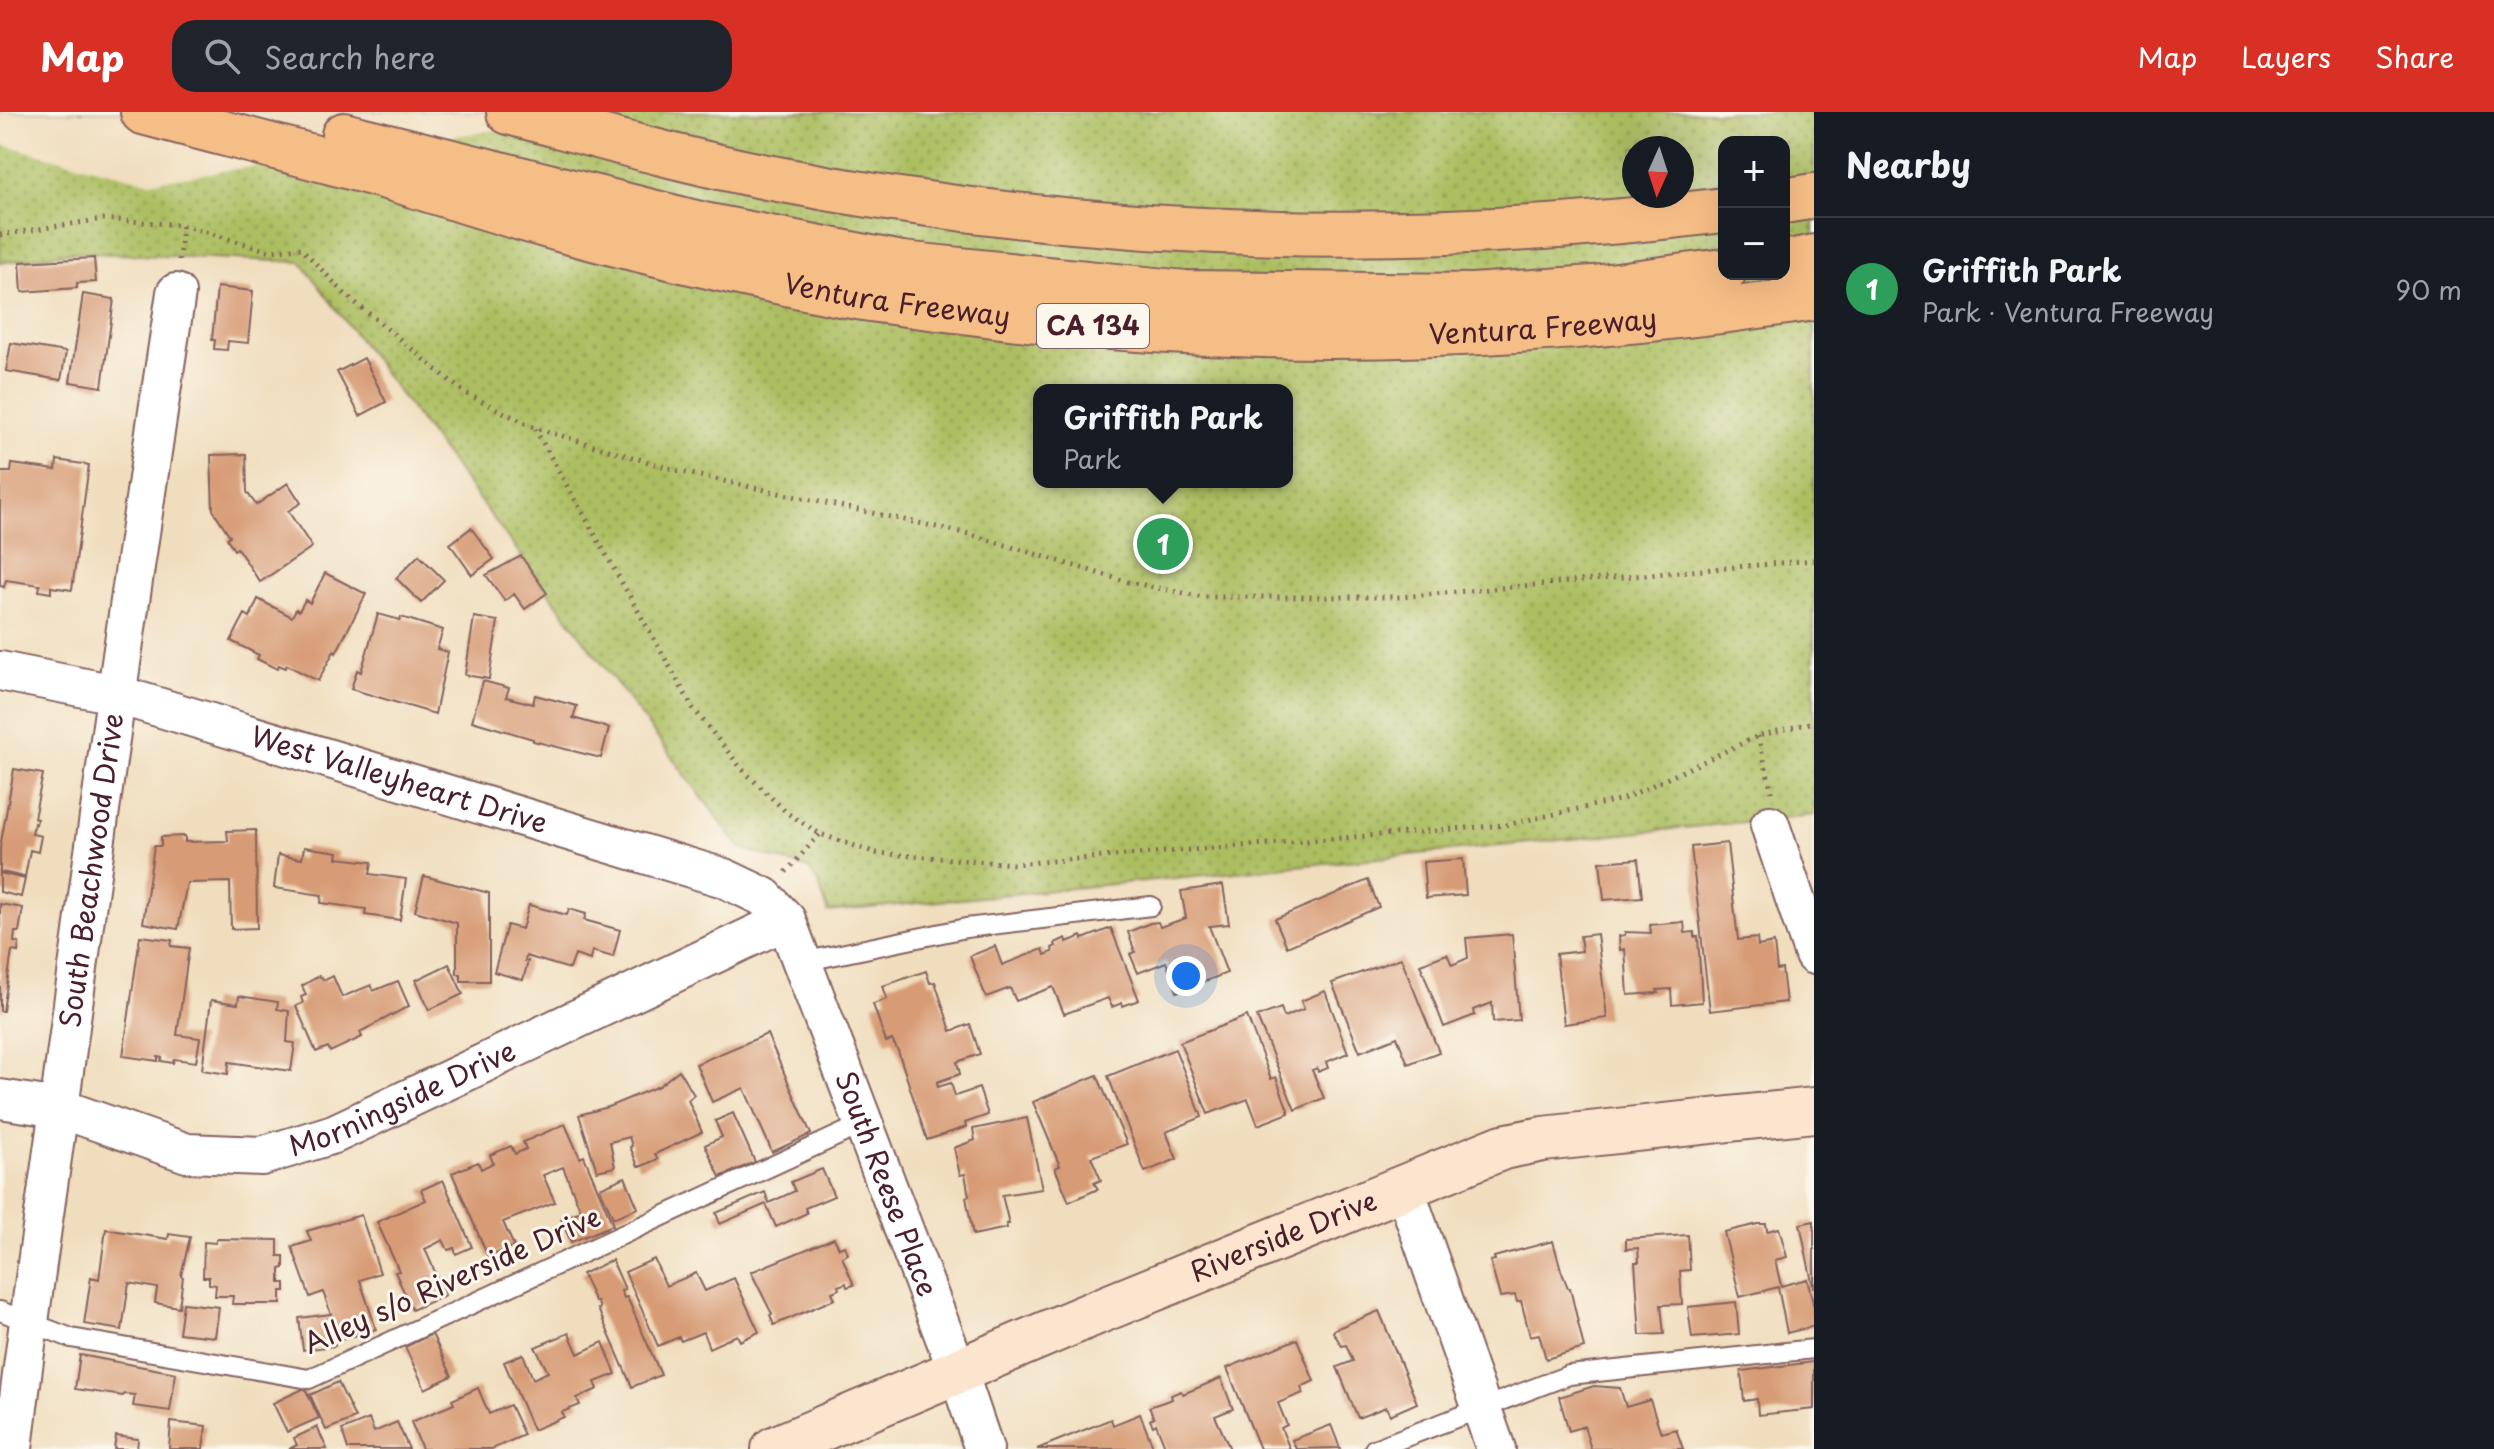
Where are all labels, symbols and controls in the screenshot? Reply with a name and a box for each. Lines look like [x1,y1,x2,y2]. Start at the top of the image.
search box [172,20,732,92]
text: Map [40,28,124,85]
icon: search [200,34,244,78]
text: Search here [264,34,436,79]
text: Map [2137,35,2197,78]
text: Layers [2241,35,2331,78]
text: Share [2375,35,2454,78]
north arrow [1622,136,1694,208]
map controls [1718,136,1790,280]
button: + [1718,136,1790,208]
text: Nearby [1846,138,1971,190]
button: − [1718,208,1790,280]
text: Griffith Park [1922,247,2122,292]
street label: Ventura Freeway [780,260,1013,337]
text: 1 [1866,270,1878,309]
text: 90 m [2395,270,2462,309]
text: Park · Ventura Freeway [1922,292,2214,331]
street label: Ventura Freeway [1428,295,1659,354]
road number: CA 134 [1037,304,1149,348]
popup [1033,384,1293,488]
text: Griffith Park [1063,394,1263,439]
text: Park [1063,439,1121,478]
pin: 1 [1137,514,1189,574]
street label: South Beachwood Drive [47,710,134,1030]
street label: West Valleyheart Drive [246,713,553,843]
your location [1166,956,1206,996]
street label: Morningside Drive [283,1028,522,1167]
street label: South Reese Place [825,1065,950,1302]
street label: Riverside Drive [1183,1178,1383,1292]
street label: Alley s/o Riverside Drive [296,1194,607,1364]

